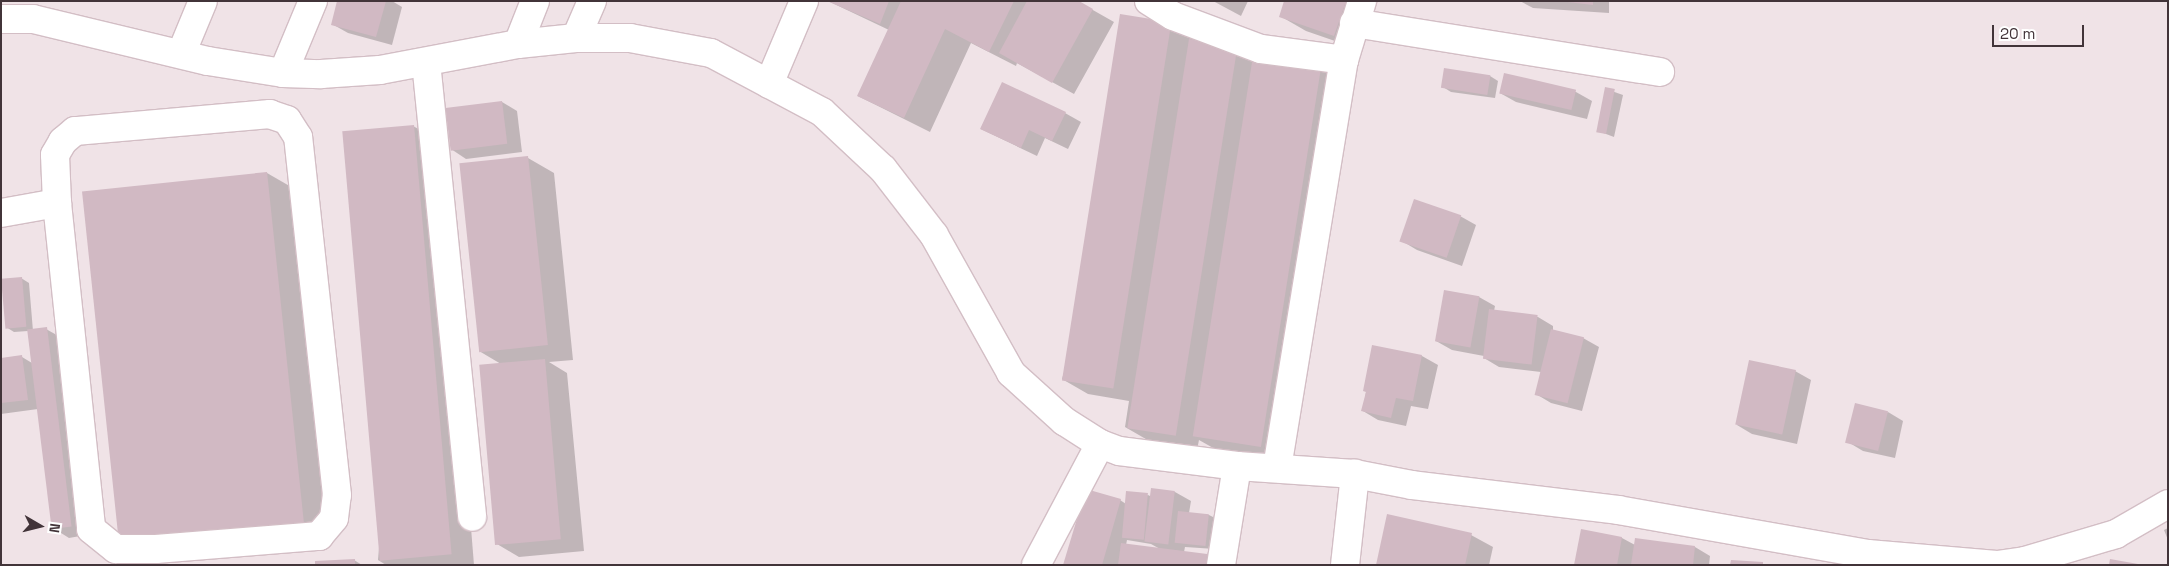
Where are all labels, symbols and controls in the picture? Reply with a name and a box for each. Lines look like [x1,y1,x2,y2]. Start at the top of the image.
scale bar [1994,15,2086,47]
text: 20 m [2000,24,2035,43]
north arrow [15,501,65,551]
text: N [45,522,64,534]

